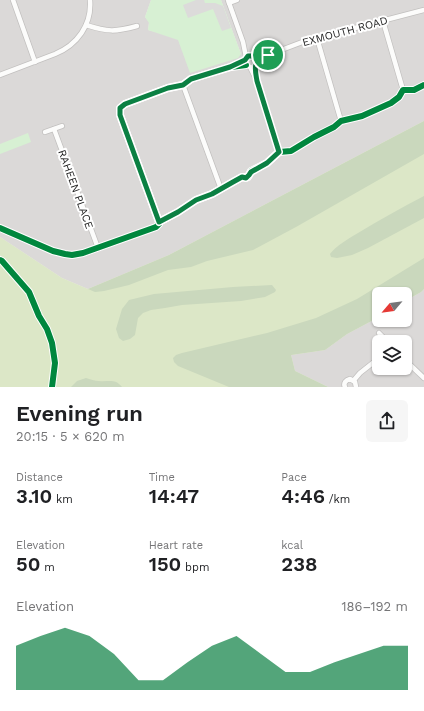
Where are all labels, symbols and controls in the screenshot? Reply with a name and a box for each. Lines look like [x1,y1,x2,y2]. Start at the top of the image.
street label: EXMOUTH ROAD [301,14,389,49]
pin [251,38,285,72]
icon: arrive [257,44,279,66]
street label: RAHEEN PLACE [55,148,96,231]
north arrow [372,287,412,327]
map controls [372,287,412,375]
button: layers [372,335,412,375]
button: share [366,400,408,442]
text: Evening run [16,401,143,426]
text: 20:15 · 5 × 620 m [16,429,125,444]
text: Distance [16,471,63,484]
text: Time [149,471,175,484]
text: Pace [281,471,307,484]
text: 3.10 [16,484,52,508]
text: 14:47 [149,484,199,508]
text: 4:46 [281,484,325,508]
text: km [52,493,73,506]
text: /km [325,493,350,506]
text: Elevation [16,539,65,552]
text: Heart rate [149,539,203,552]
text: kcal [281,539,303,552]
text: 50 [16,552,40,576]
text: 150 [149,552,181,576]
text: 238 [281,552,317,576]
text: m [40,561,55,574]
text: bpm [181,561,209,574]
text: Elevation [16,599,74,614]
text: 186–192 m [341,599,408,614]

